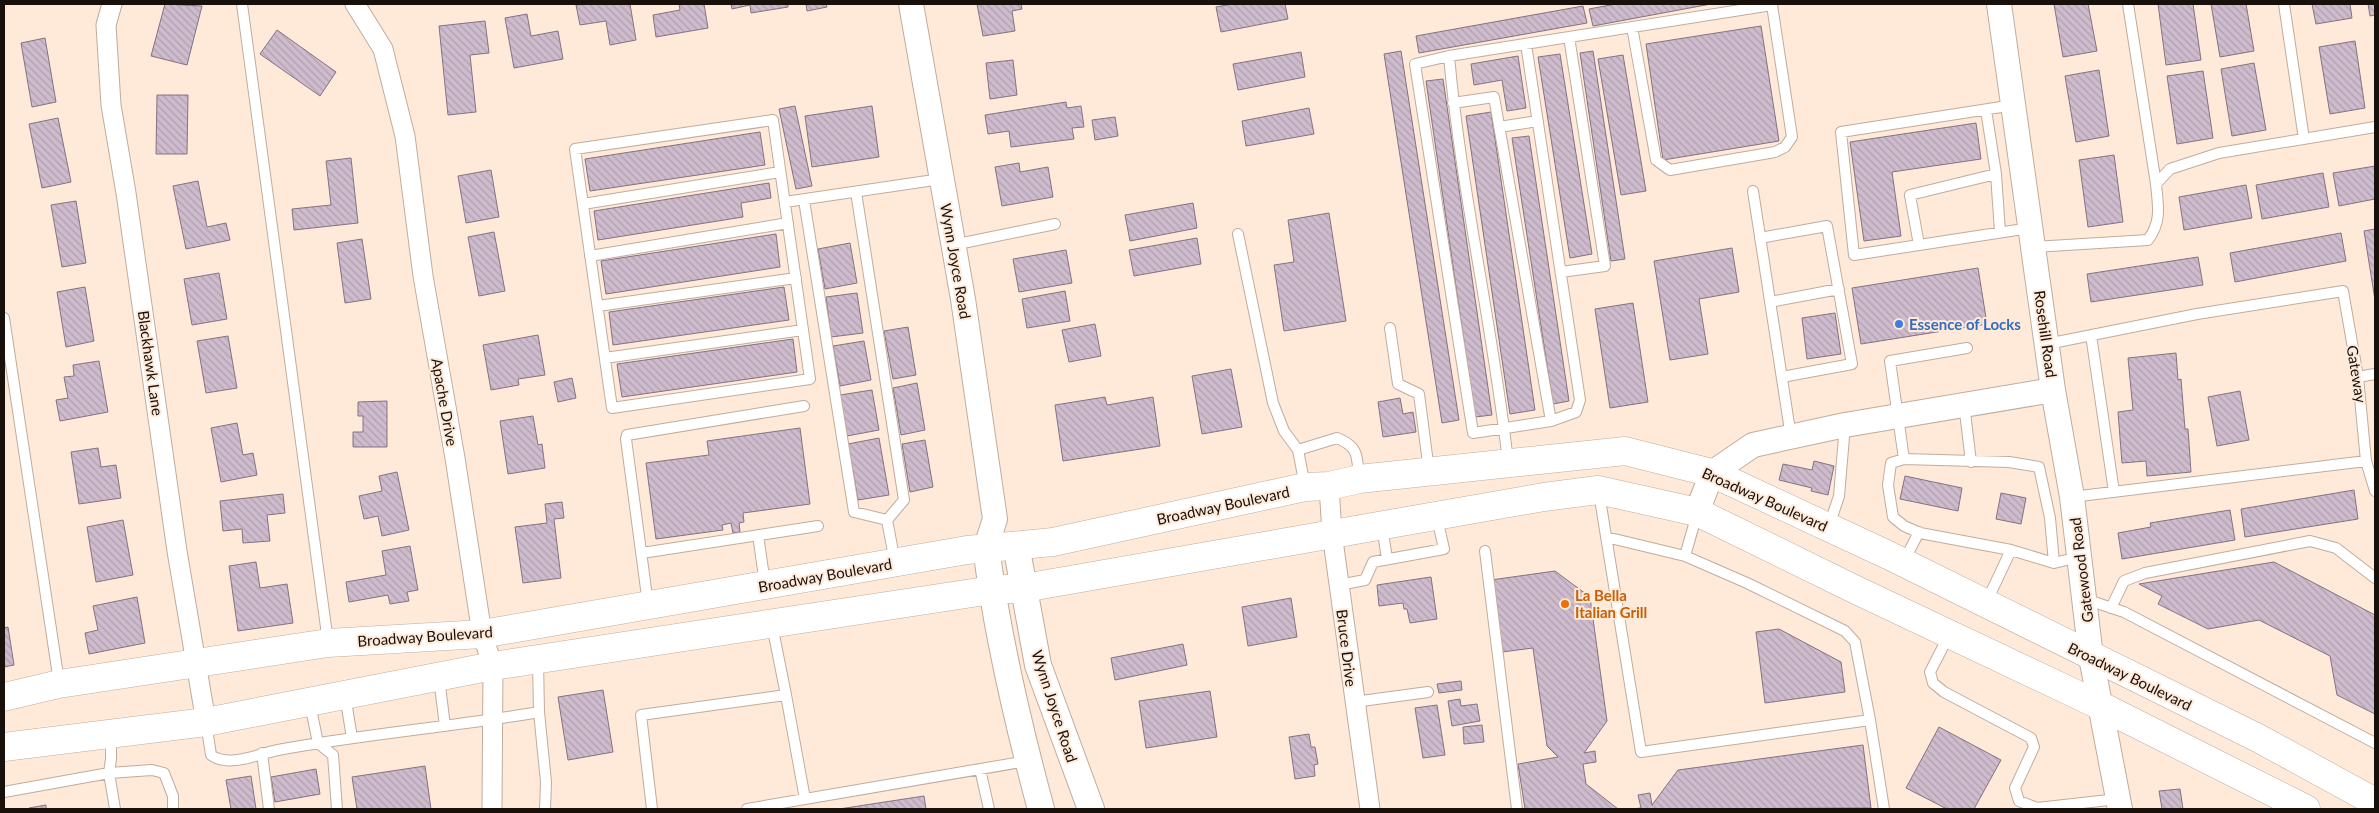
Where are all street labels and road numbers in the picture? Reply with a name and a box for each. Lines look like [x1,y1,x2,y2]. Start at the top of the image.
street label: Wynn Joyce Road [937,202,975,320]
street label: Rosehill Road [2031,289,2061,379]
street label: Blackhawk Lane [135,309,167,417]
street label: Gateway [2344,344,2370,404]
street label: Apache Drive [428,357,462,447]
street label: Broadway Boulevard [1699,463,1831,535]
street label: Broadway Boulevard [1155,482,1291,528]
street label: Gatewood Road [2066,516,2096,624]
street label: Broadway Boulevard [757,554,893,596]
street label: Bruce Drive [1333,608,1361,688]
street label: Broadway Boulevard [357,622,493,650]
street label: Broadway Boulevard [2065,638,2195,714]
street label: Wynn Joyce Road [1028,648,1082,764]

